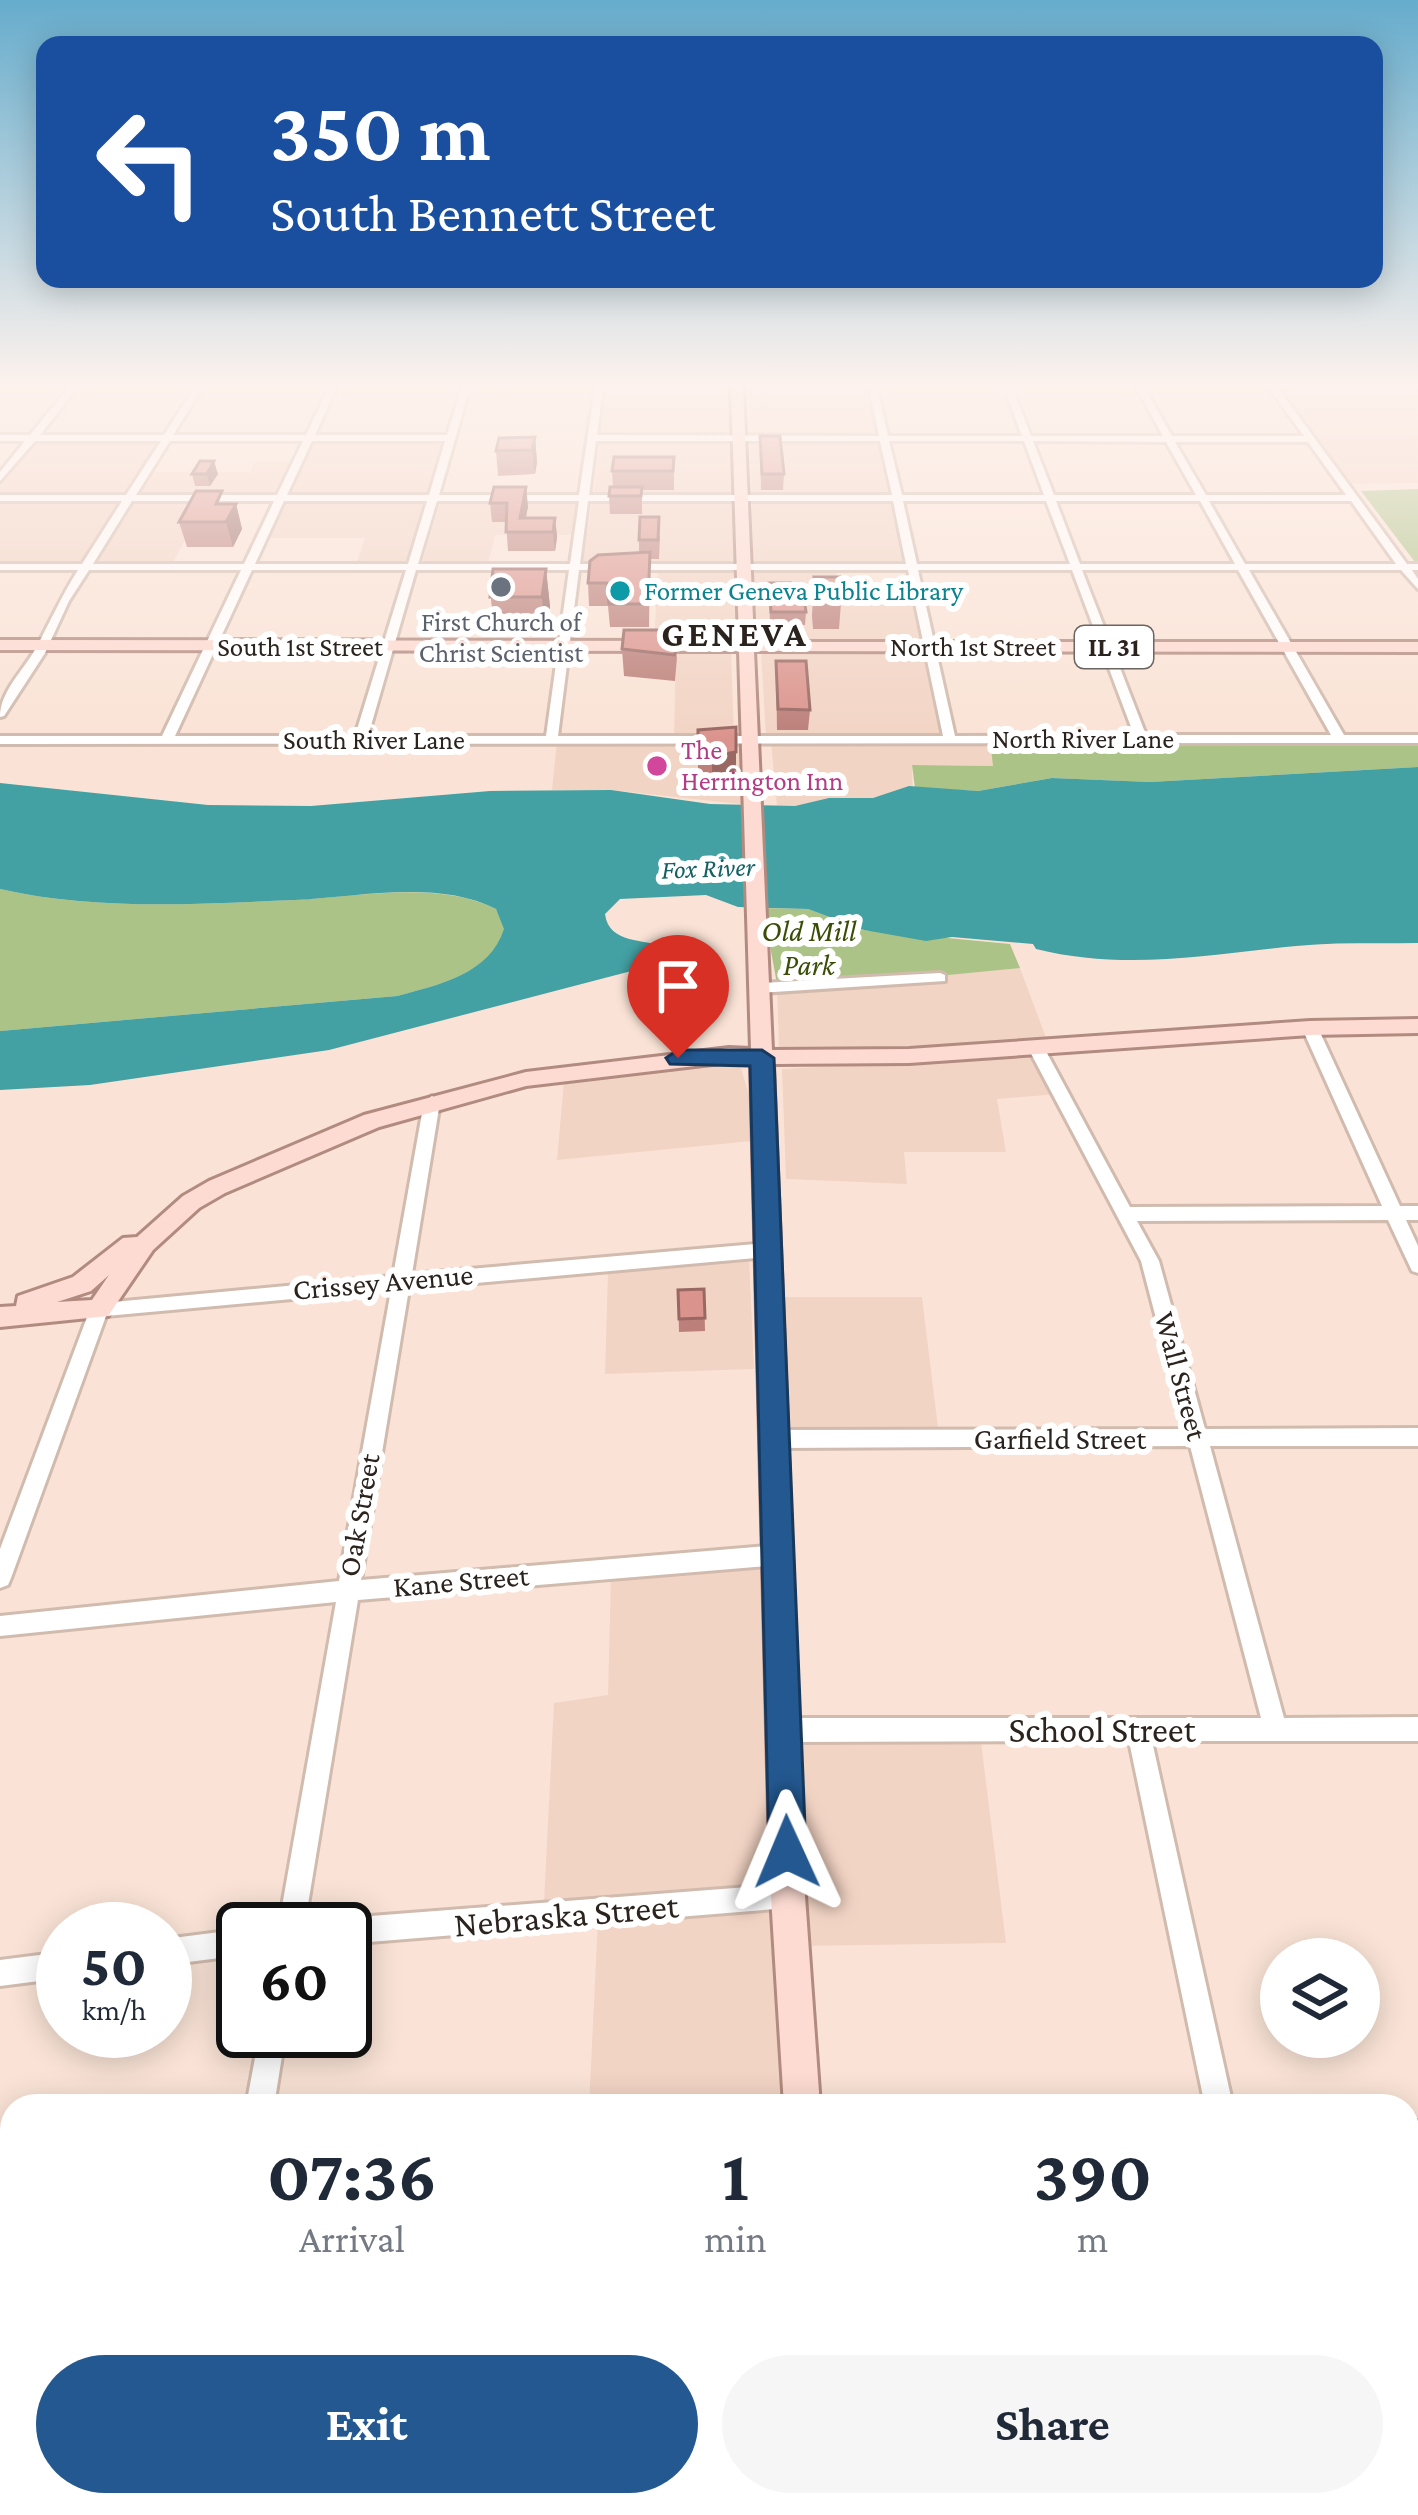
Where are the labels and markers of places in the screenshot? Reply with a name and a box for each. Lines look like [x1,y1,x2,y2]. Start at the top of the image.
marker: First Church of Christ Scientist [488,574,514,600]
place label: Former Geneva Public Library [644,576,964,606]
marker: Former Geneva Public Library [607,578,633,604]
place label: First Church of Christ Scientist [419,607,584,668]
place label: The Herrington Inn [681,735,843,796]
marker: The Herrington Inn [644,753,670,779]
pin [627,935,729,1058]

